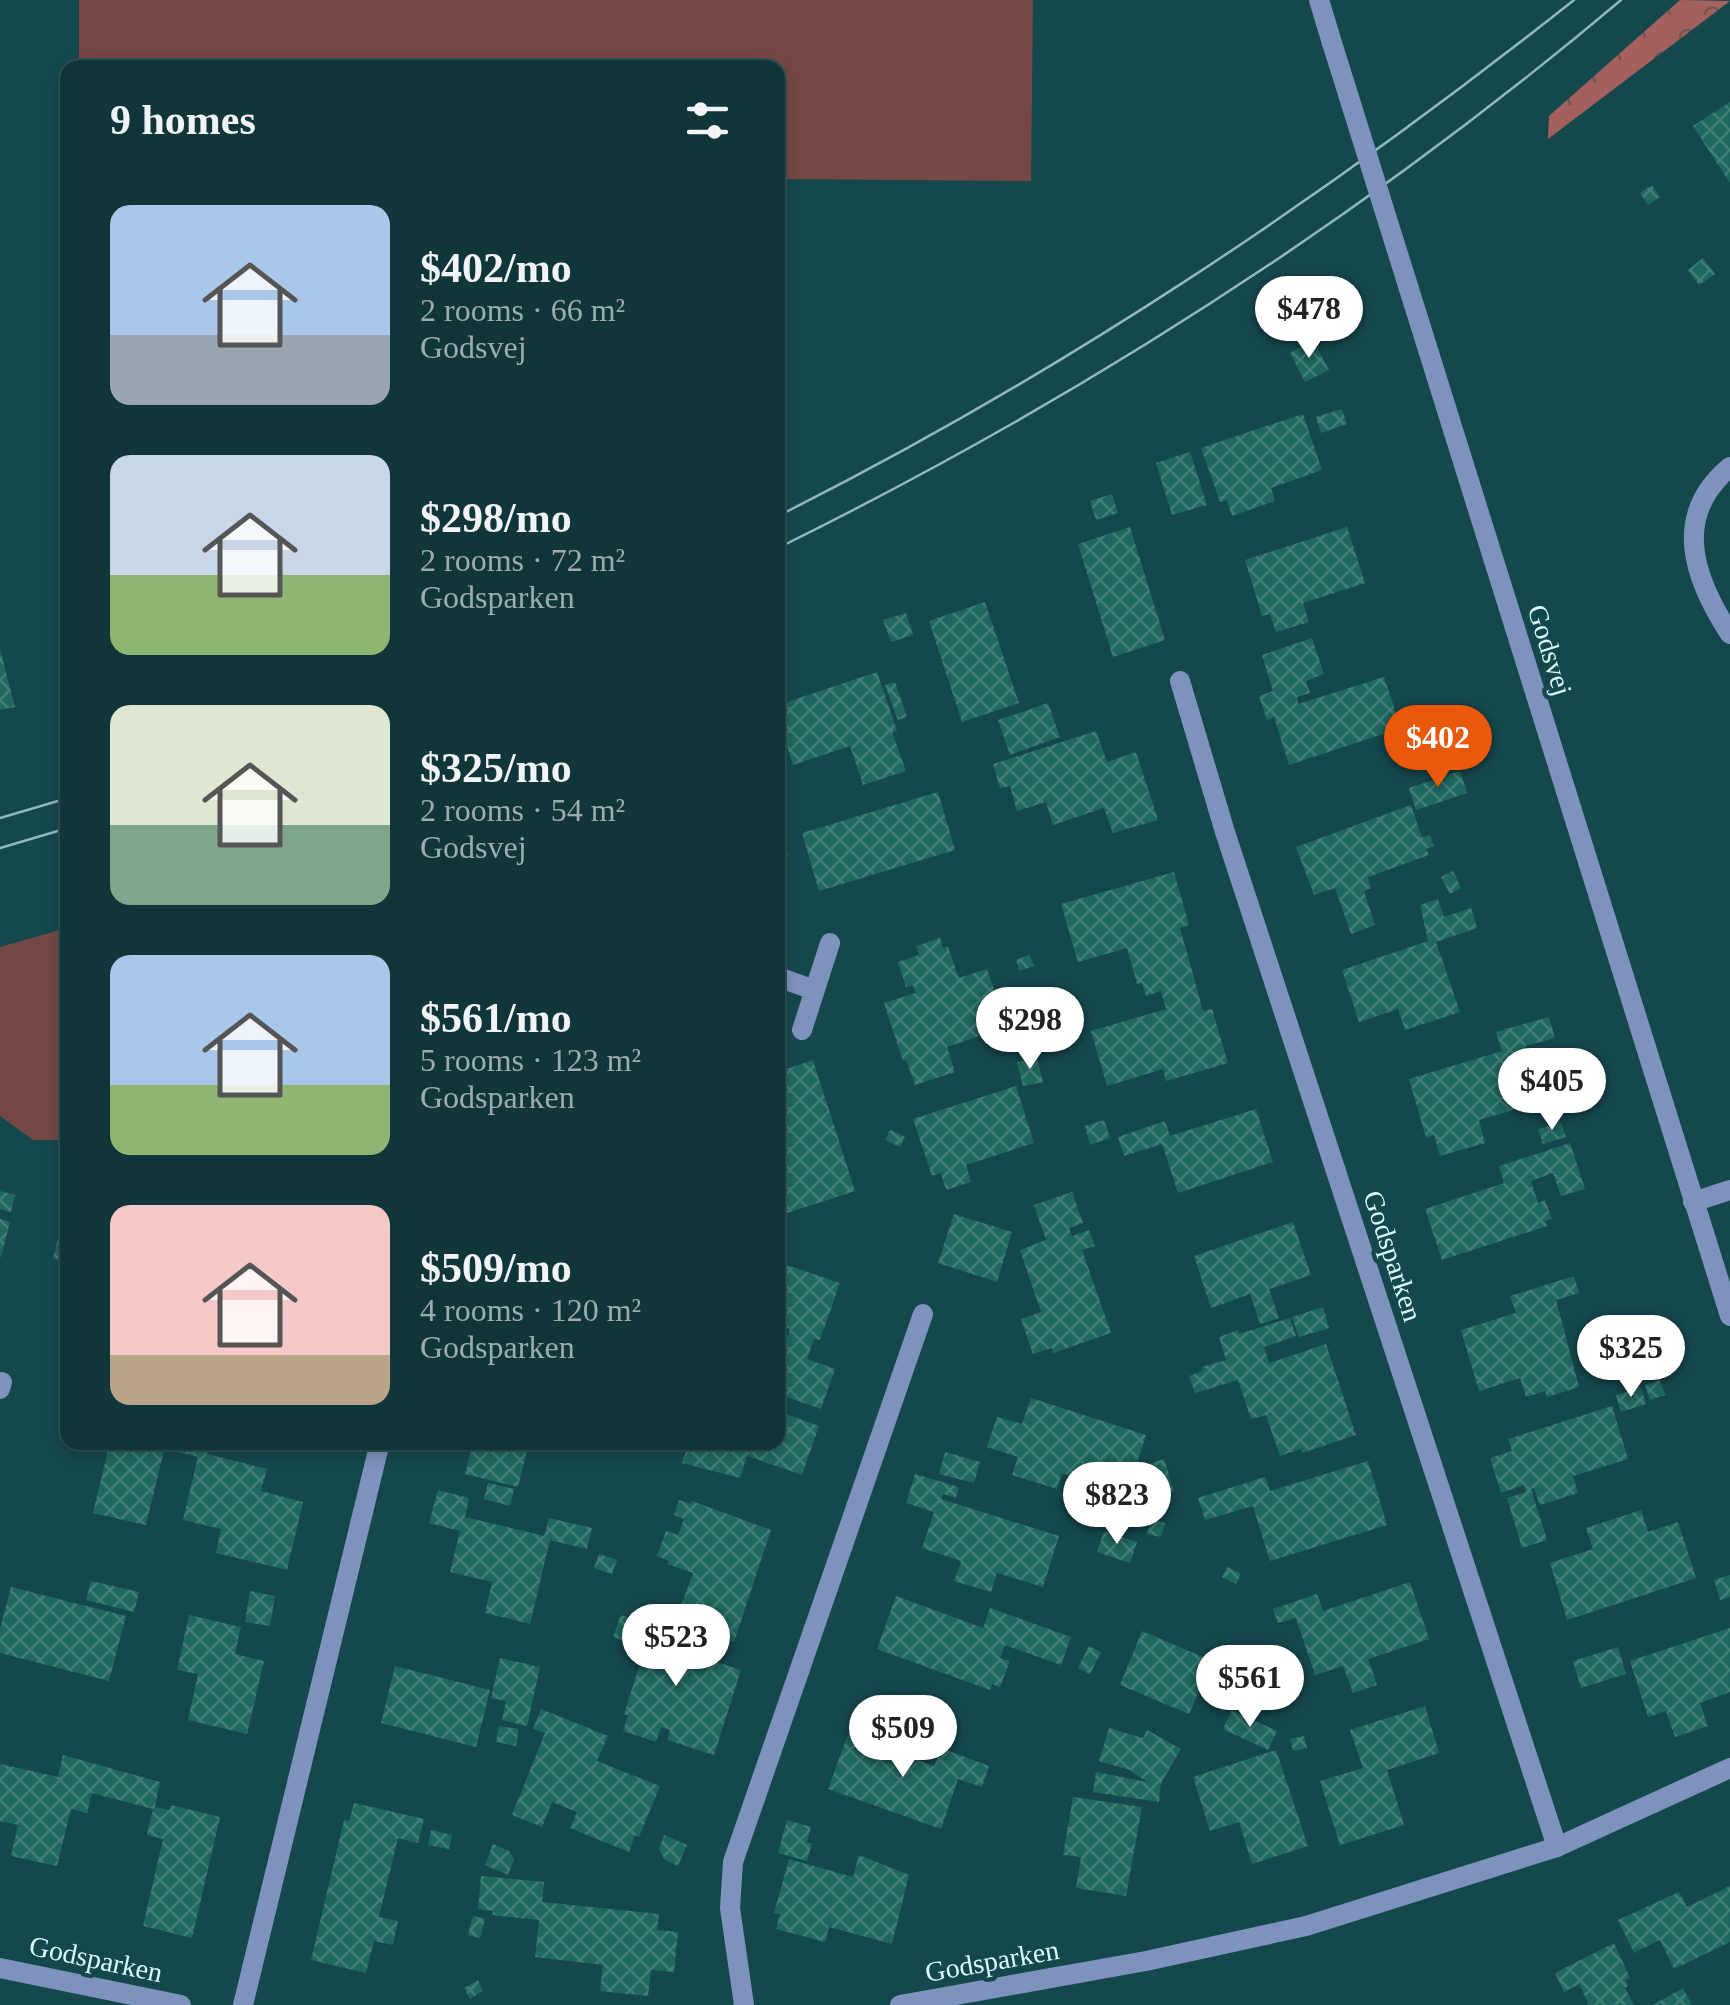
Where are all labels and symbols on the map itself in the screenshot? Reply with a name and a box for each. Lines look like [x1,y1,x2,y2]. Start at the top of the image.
pin: $478 [1250,276,1368,361]
street label: Godsvej [1522,601,1578,699]
pin: $402 [1379,705,1497,790]
pin: $298 [971,987,1089,1072]
pin: $405 [1493,1048,1611,1133]
street label: Godsparken [1357,1187,1429,1325]
pin: $325 [1572,1315,1690,1400]
pin: $823 [1058,1462,1176,1547]
pin: $523 [617,1604,735,1689]
pin: $561 [1191,1645,1309,1730]
pin: $509 [844,1695,962,1780]
street label: Godsparken [27,1930,165,1988]
street label: Godsparken [923,1934,1061,1988]

